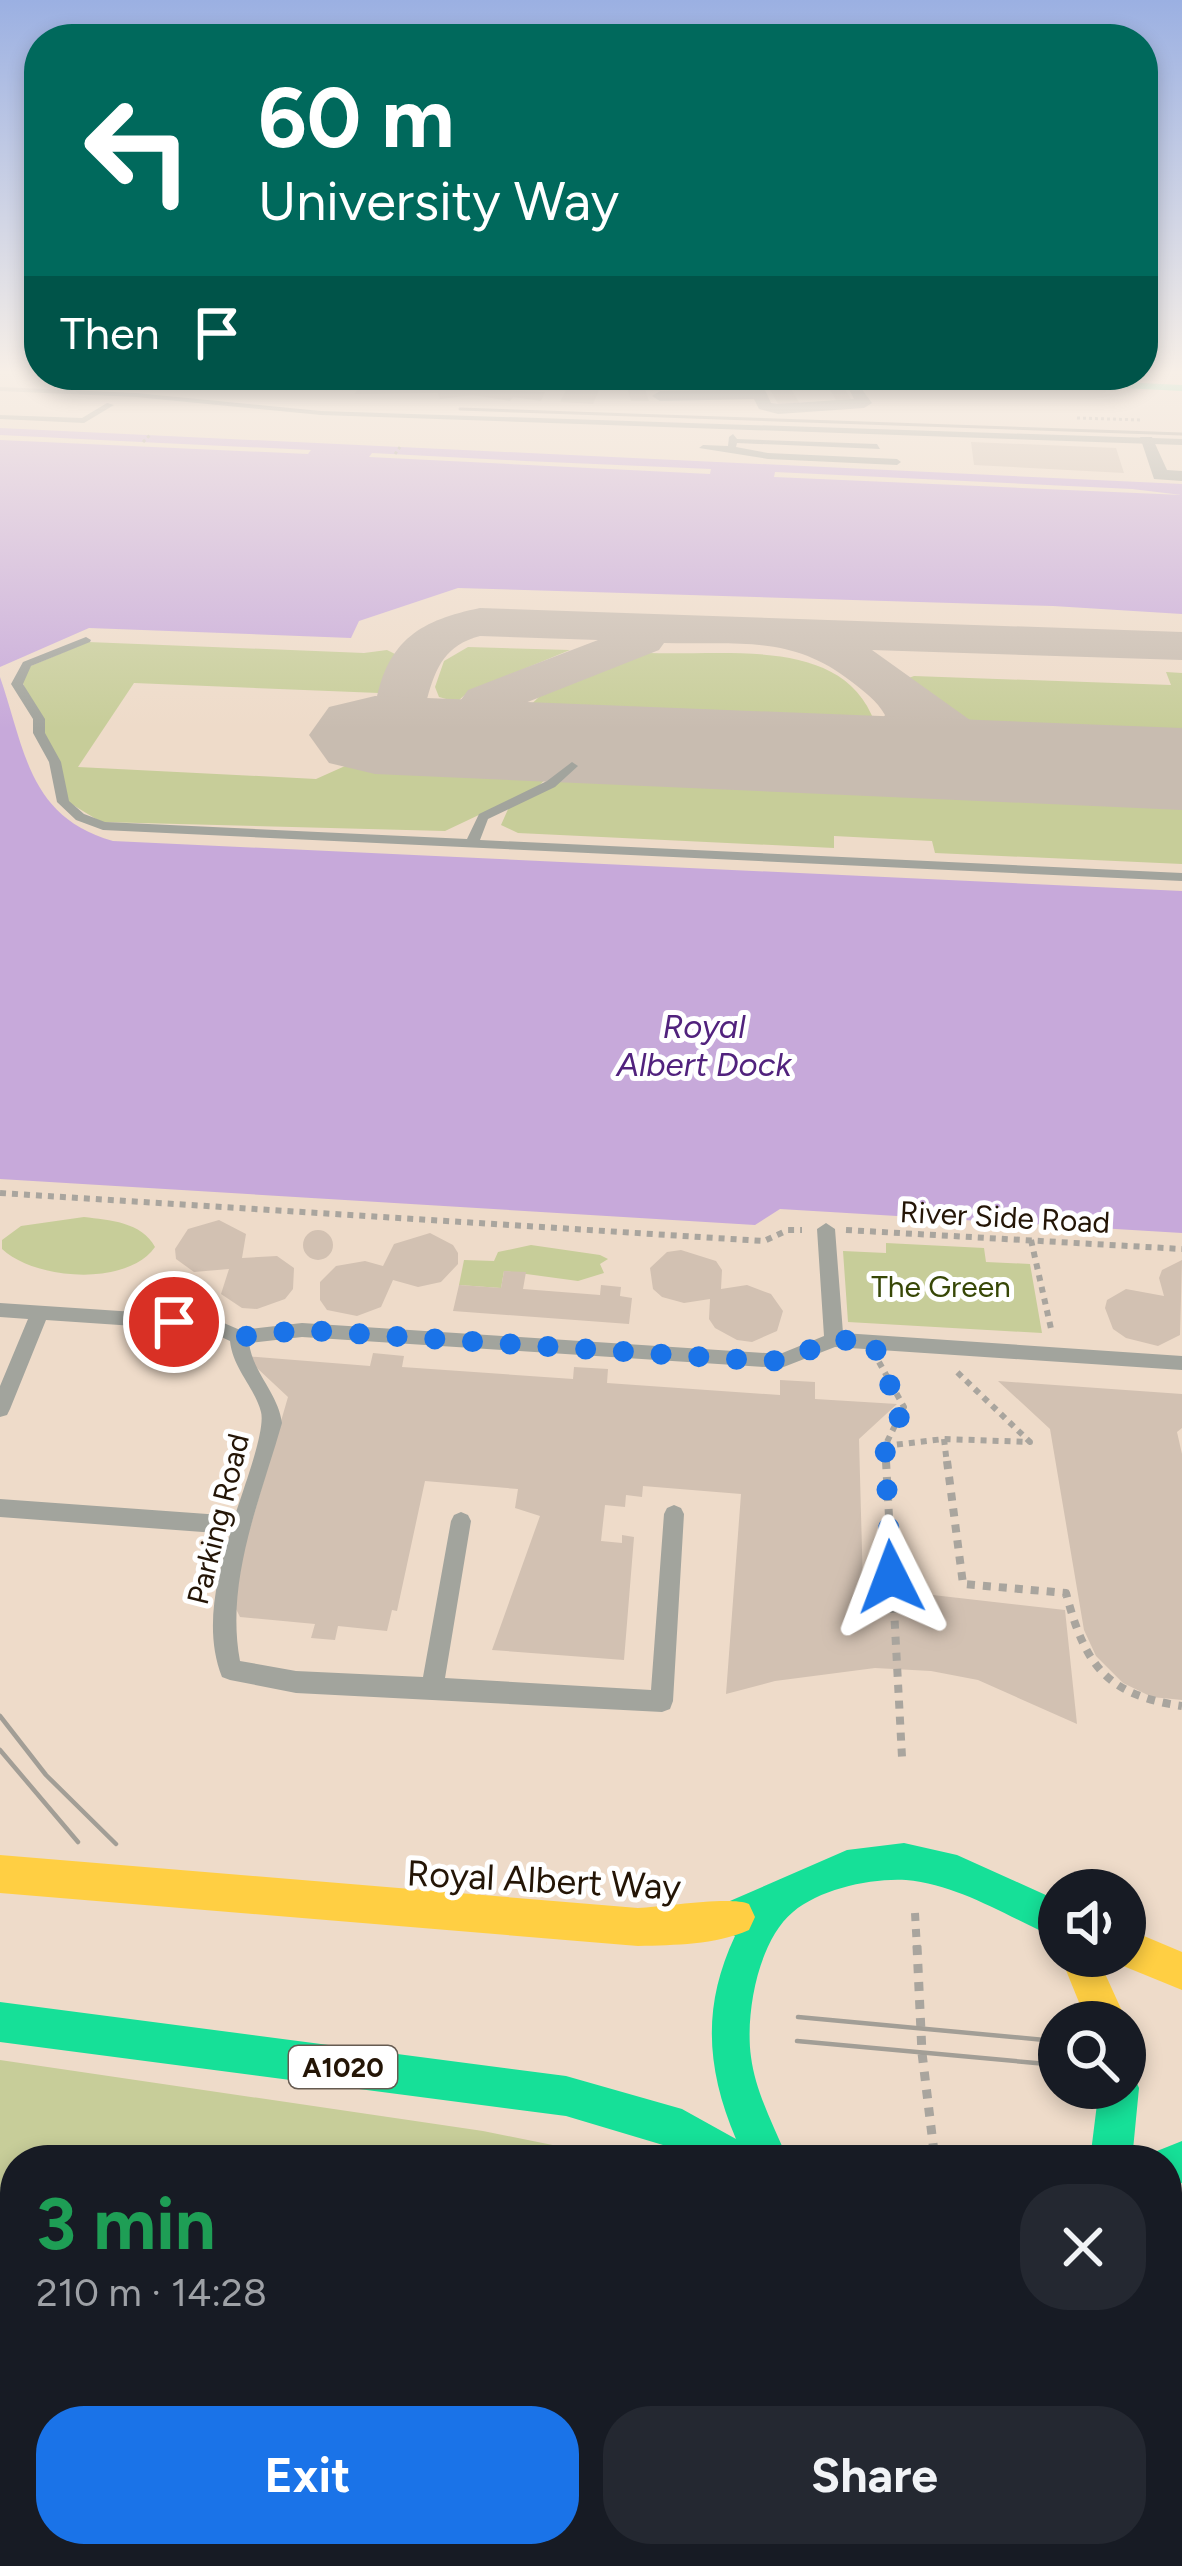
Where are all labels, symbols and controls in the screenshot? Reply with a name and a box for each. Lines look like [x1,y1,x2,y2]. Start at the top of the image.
text: 60 m [258,67,454,168]
icon: left [60,72,216,228]
text: University Way [258,169,619,234]
icon: arrive [184,300,250,366]
text: Then [60,306,160,360]
water label: Royal Albert Dock [614,1007,793,1084]
street label: River Side Road [899,1193,1111,1241]
park label: The Green [871,1268,1011,1305]
pin [123,1271,225,1373]
icon: arrive [141,1289,207,1355]
street label: Parking Road [179,1430,257,1608]
position arrow [828,1514,954,1640]
street label: Royal Albert Way [406,1851,682,1909]
map controls [1038,1869,1146,2109]
button: sound [1038,1869,1146,1977]
button: search [1038,2001,1146,2109]
road number: A1020 [289,2046,397,2088]
text: 3 min [36,2181,216,2267]
button: close [1020,2184,1146,2310]
text: 210 m · 14:28 [36,2269,267,2316]
button: Exit [36,2406,579,2544]
button: Share [603,2406,1146,2544]

